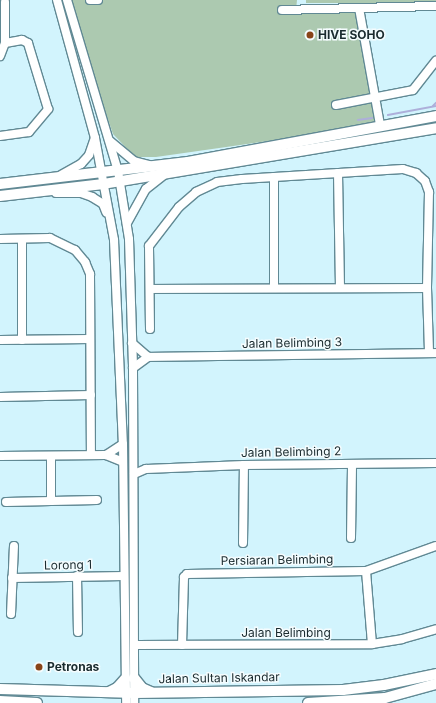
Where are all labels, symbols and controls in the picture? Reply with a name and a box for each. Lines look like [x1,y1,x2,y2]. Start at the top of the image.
place label: HIVE SOHO [318,28,385,42]
marker: HIVE SOHO [305,30,315,40]
street label: Jalan Belimbing 3 [242,335,342,351]
street label: Jalan Belimbing 2 [241,444,341,460]
street label: Persiaran Belimbing [221,552,333,568]
street label: Lorong 1 [44,557,92,573]
street label: Jalan Belimbing [241,626,331,640]
place label: Petronas [47,660,99,674]
marker: Petronas [34,662,44,672]
street label: Jalan Sultan Iskandar [158,670,280,686]

